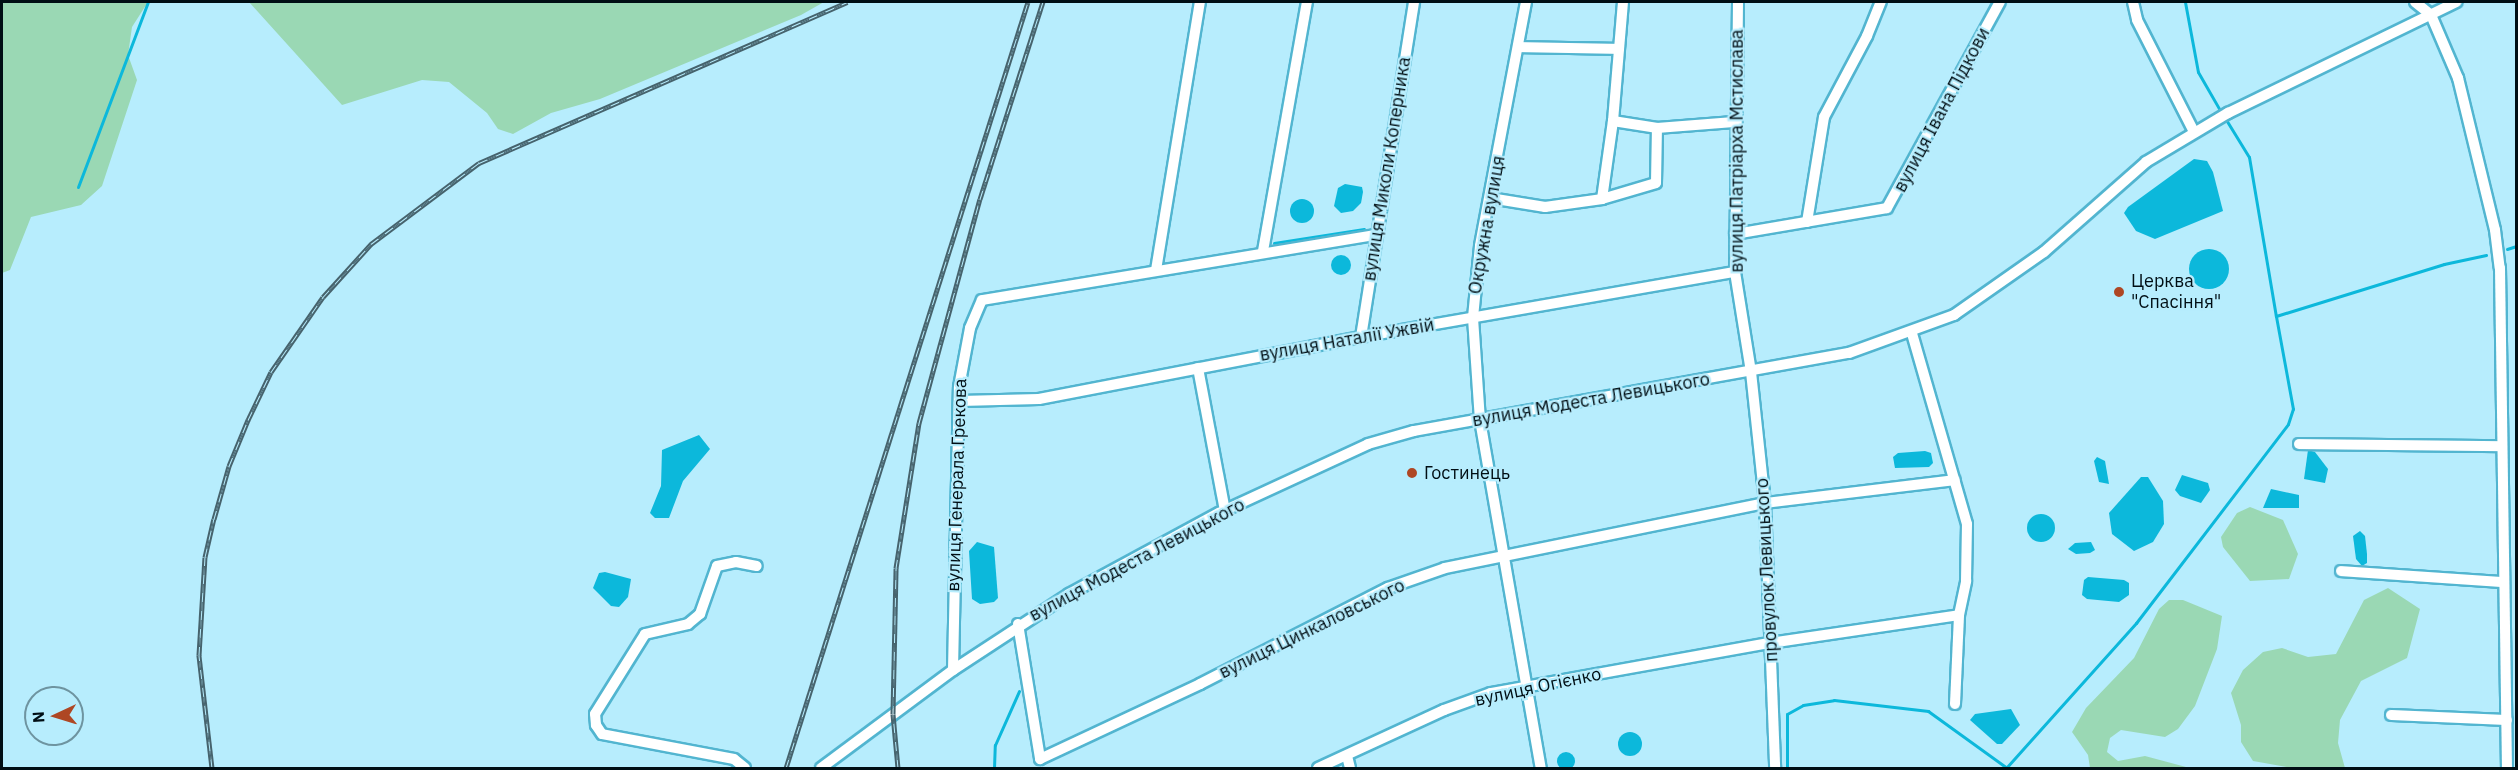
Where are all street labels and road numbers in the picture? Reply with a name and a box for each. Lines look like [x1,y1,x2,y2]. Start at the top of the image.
street label: вулиця Івана Підкови [1889,24,1995,196]
street label: вулиця Патріарха Мстислава [1726,29,1748,273]
street label: вулиця Миколи Коперника [1359,55,1415,283]
street label: Окружна вулиця [1464,154,1510,296]
street label: вулиця Наталії Ужвій [1258,314,1436,366]
street label: вулиця Модеста Левицького [1471,368,1711,432]
street label: вулиця Генерала Грекова [942,378,972,592]
street label: провулок Левицького [1751,478,1783,662]
street label: вулиця Модеста Левицького [1026,494,1248,626]
street label: вулиця Цинкаловського [1216,575,1408,683]
street label: вулиця Огієнко [1473,663,1603,711]

